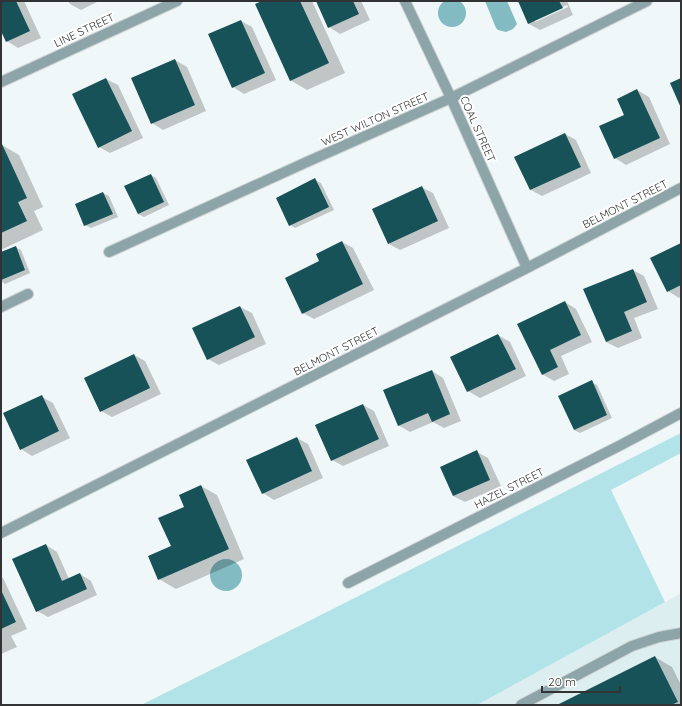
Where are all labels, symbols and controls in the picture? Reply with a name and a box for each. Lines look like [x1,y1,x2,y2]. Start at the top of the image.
street label: LINE STREET [51,10,117,50]
street label: WEST WILTON STREET [319,89,431,149]
street label: COAL STREET [457,94,499,165]
street label: BELMONT STREET [580,176,670,232]
street label: BELMONT STREET [291,323,381,379]
street label: HAZEL STREET [472,464,547,512]
scale bar [542,668,620,694]
text: 20 m [548,674,576,689]

